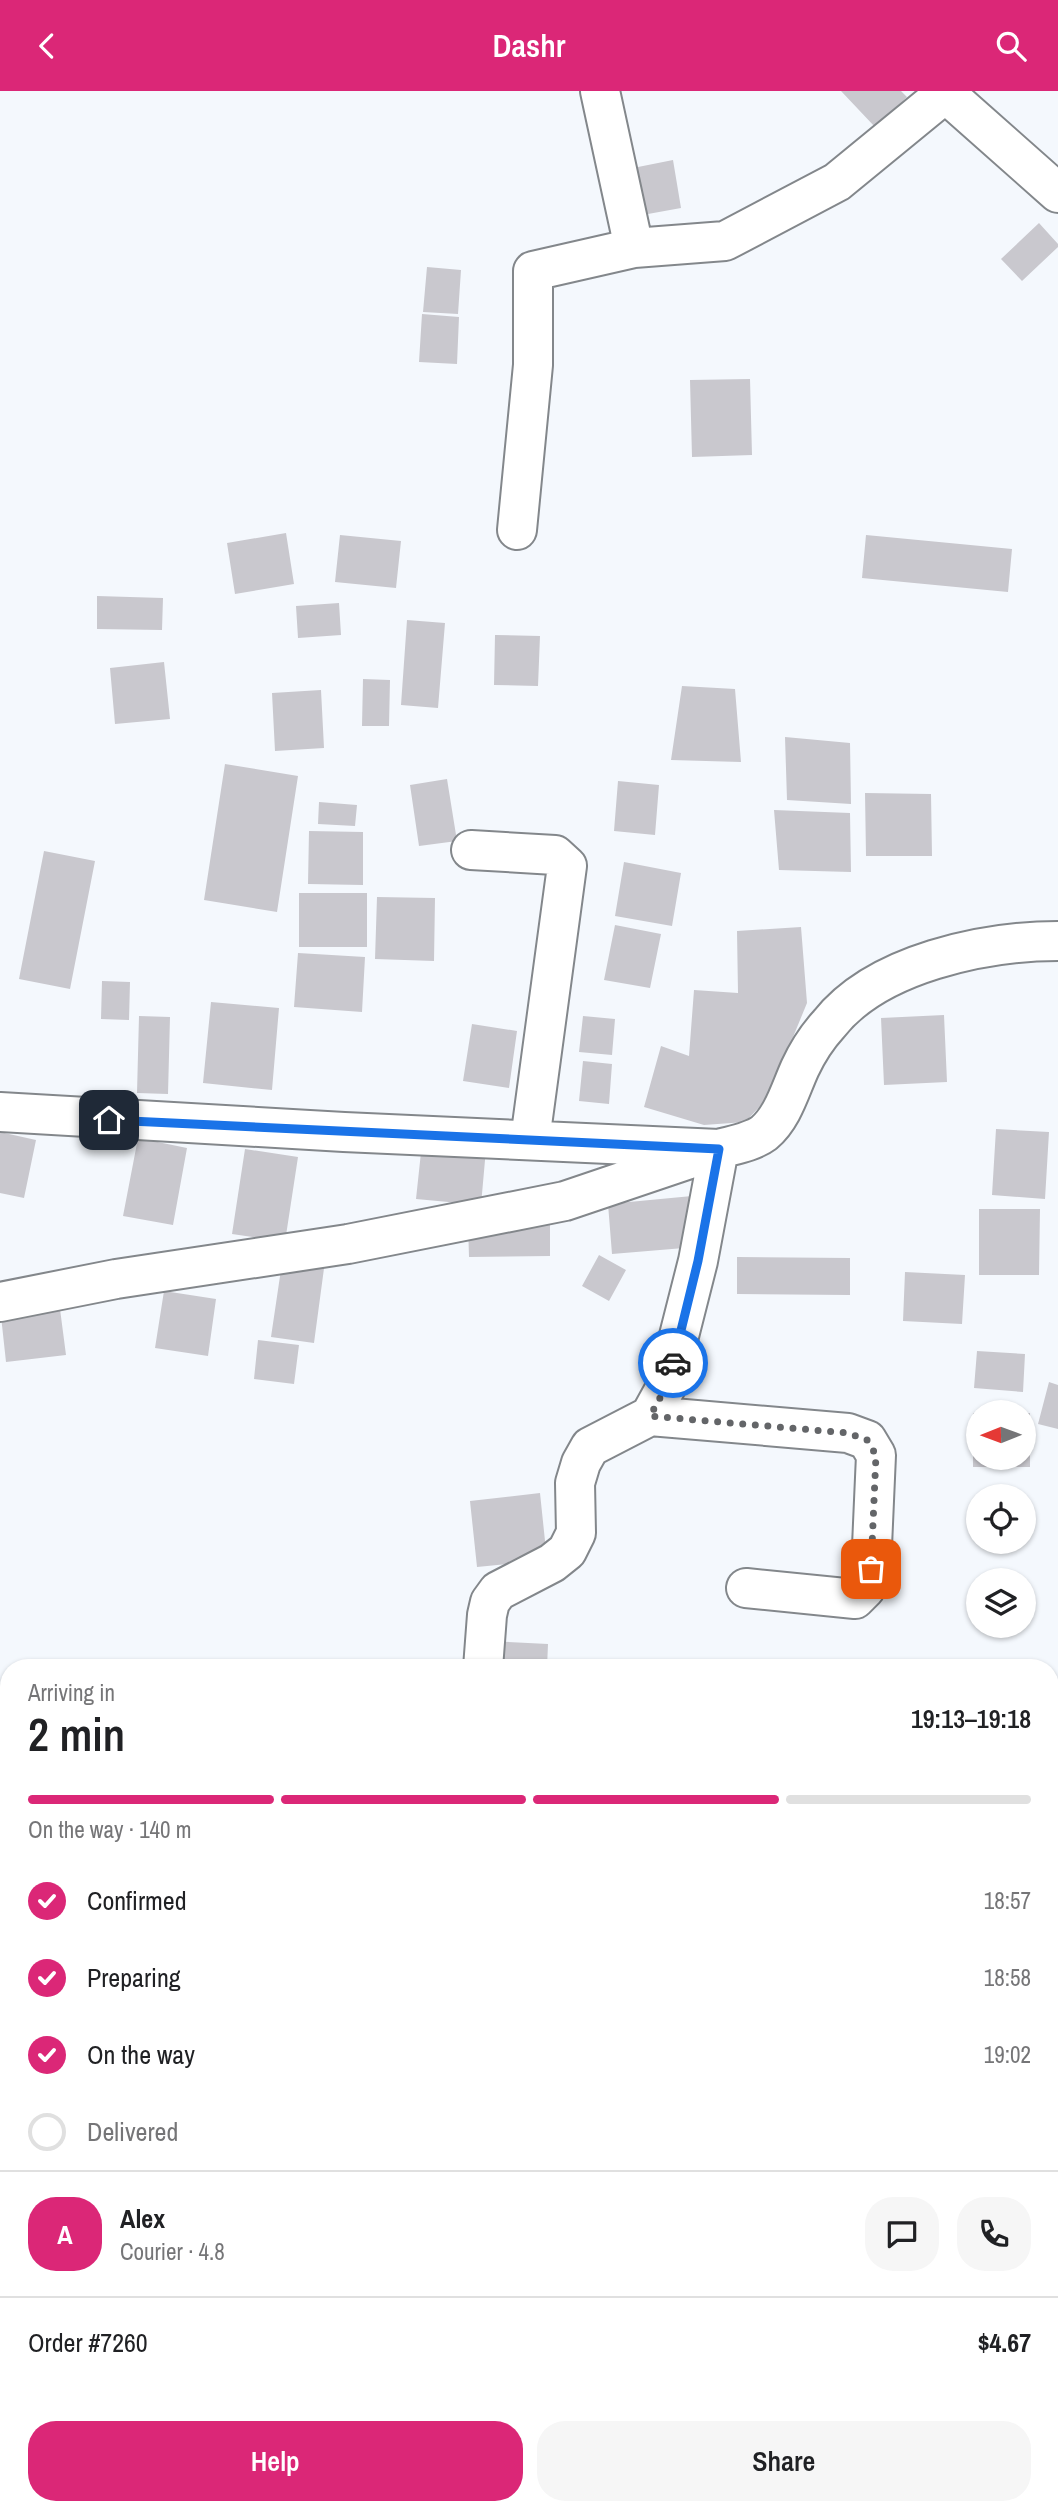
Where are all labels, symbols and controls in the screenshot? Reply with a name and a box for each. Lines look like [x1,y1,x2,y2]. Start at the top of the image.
text: Dashr [493,24,565,67]
icon: back [28,27,66,65]
icon: search [992,27,1030,65]
pin [79,1090,139,1150]
icon: home [90,1101,128,1139]
courier [638,1328,708,1398]
icon: car [654,1344,692,1382]
north arrow [966,1400,1036,1470]
map controls [966,1400,1036,1638]
button: locate [966,1484,1036,1554]
pin [841,1539,901,1599]
icon: bag [852,1550,890,1588]
button: layers [966,1568,1036,1638]
text: Arriving in [28,1677,115,1708]
text: 19:13–19:18 [911,1701,1031,1736]
text: 2 min [28,1703,125,1765]
text: On the way · 140 m [28,1814,192,1845]
icon: check [28,1882,66,1920]
text: Confirmed [87,1883,187,1918]
text: 18:57 [984,1885,1031,1916]
icon: check [28,1959,66,1997]
text: Preparing [87,1960,181,1995]
text: 18:58 [984,1962,1031,1993]
icon: check [28,2036,66,2074]
text: On the way [87,2037,195,2072]
text: 19:02 [984,2039,1031,2070]
text: Delivered [87,2114,178,2149]
button: chat [865,2197,939,2271]
button: phone [957,2197,1031,2271]
text: Alex [120,2201,165,2236]
text: A [57,2217,73,2252]
text: Courier · 4.8 [120,2236,225,2267]
text: Order #7260 [28,2325,148,2360]
text: $4.67 [978,2325,1031,2360]
button: Help [28,2421,523,2501]
button: Share [537,2421,1031,2501]

